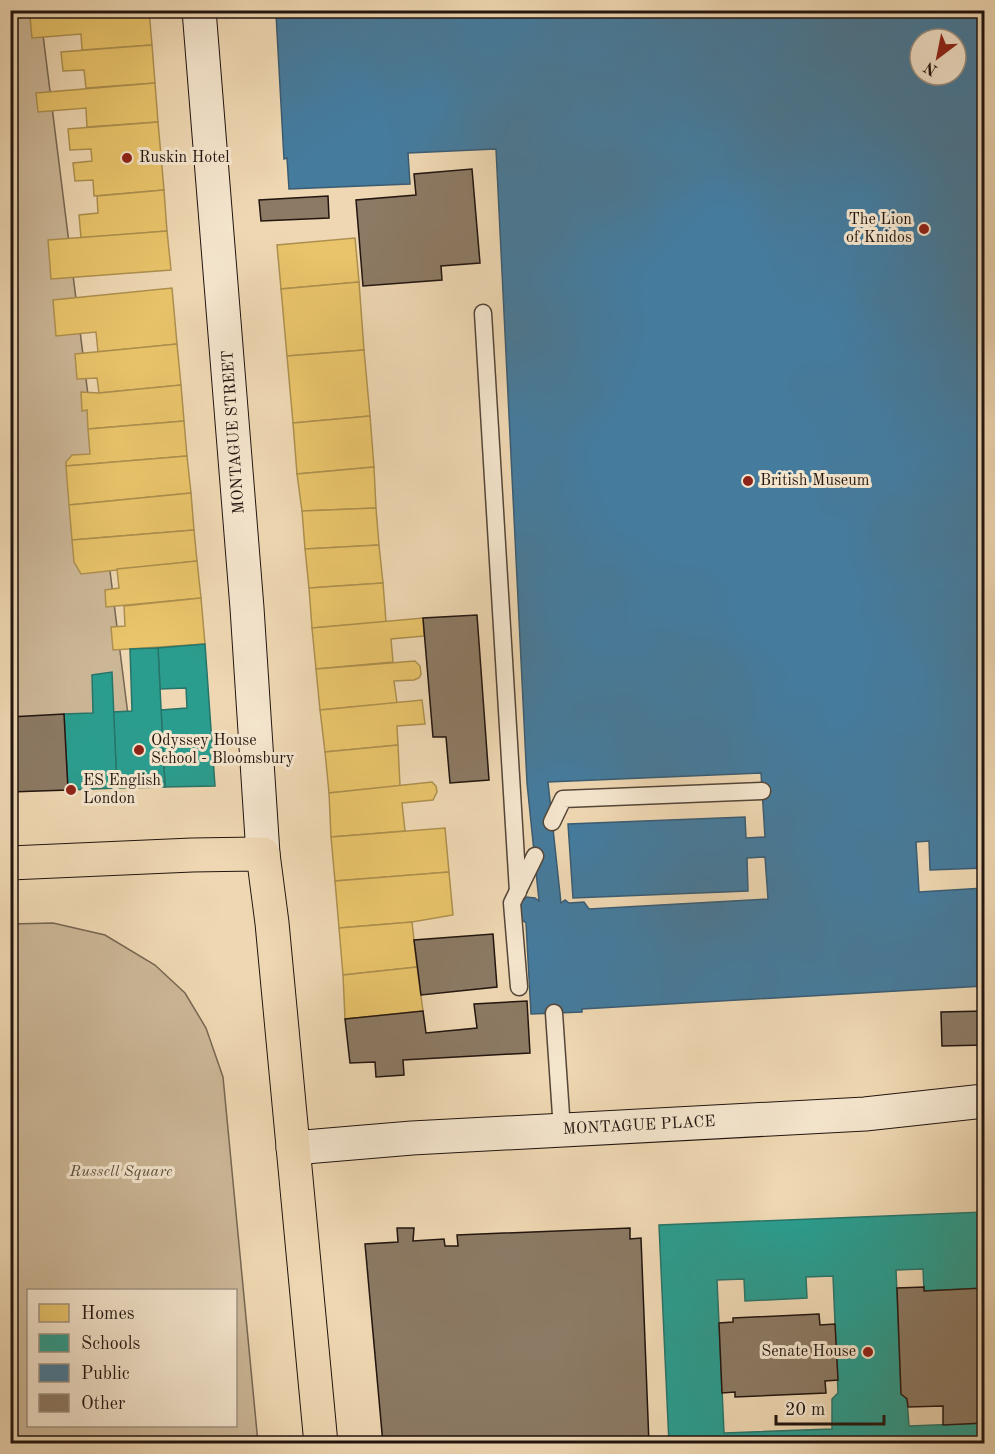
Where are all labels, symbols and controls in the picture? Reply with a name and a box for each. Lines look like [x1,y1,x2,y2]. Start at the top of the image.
north arrow [908,27,968,87]
text: N [921,58,941,78]
place label: Ruskin Hotel [139,150,230,166]
marker: Ruskin Hotel [120,151,134,165]
place label: The Lion of Knidos [846,212,912,246]
marker: The Lion of Knidos [917,222,931,236]
street label: MONTAGUE STREET [220,349,248,515]
place label: British Museum [760,473,870,489]
marker: British Museum [741,474,755,488]
place label: Odyssey House School - Bloomsbury [151,733,295,767]
marker: Odyssey House School - Bloomsbury [132,743,146,757]
place label: ES English London [83,773,161,807]
marker: ES English London [64,783,78,797]
street label: MONTAGUE PLACE [562,1114,716,1138]
park label: Russell Square [68,1164,173,1180]
legend [27,1289,237,1427]
text: Homes [81,1305,135,1323]
text: Schools [81,1335,141,1353]
place label: Senate House [761,1344,856,1360]
marker: Senate House [861,1345,875,1359]
text: Public [81,1365,130,1383]
scale bar [776,1388,884,1426]
text: Other [81,1395,126,1413]
text: 20 m [785,1401,825,1419]

